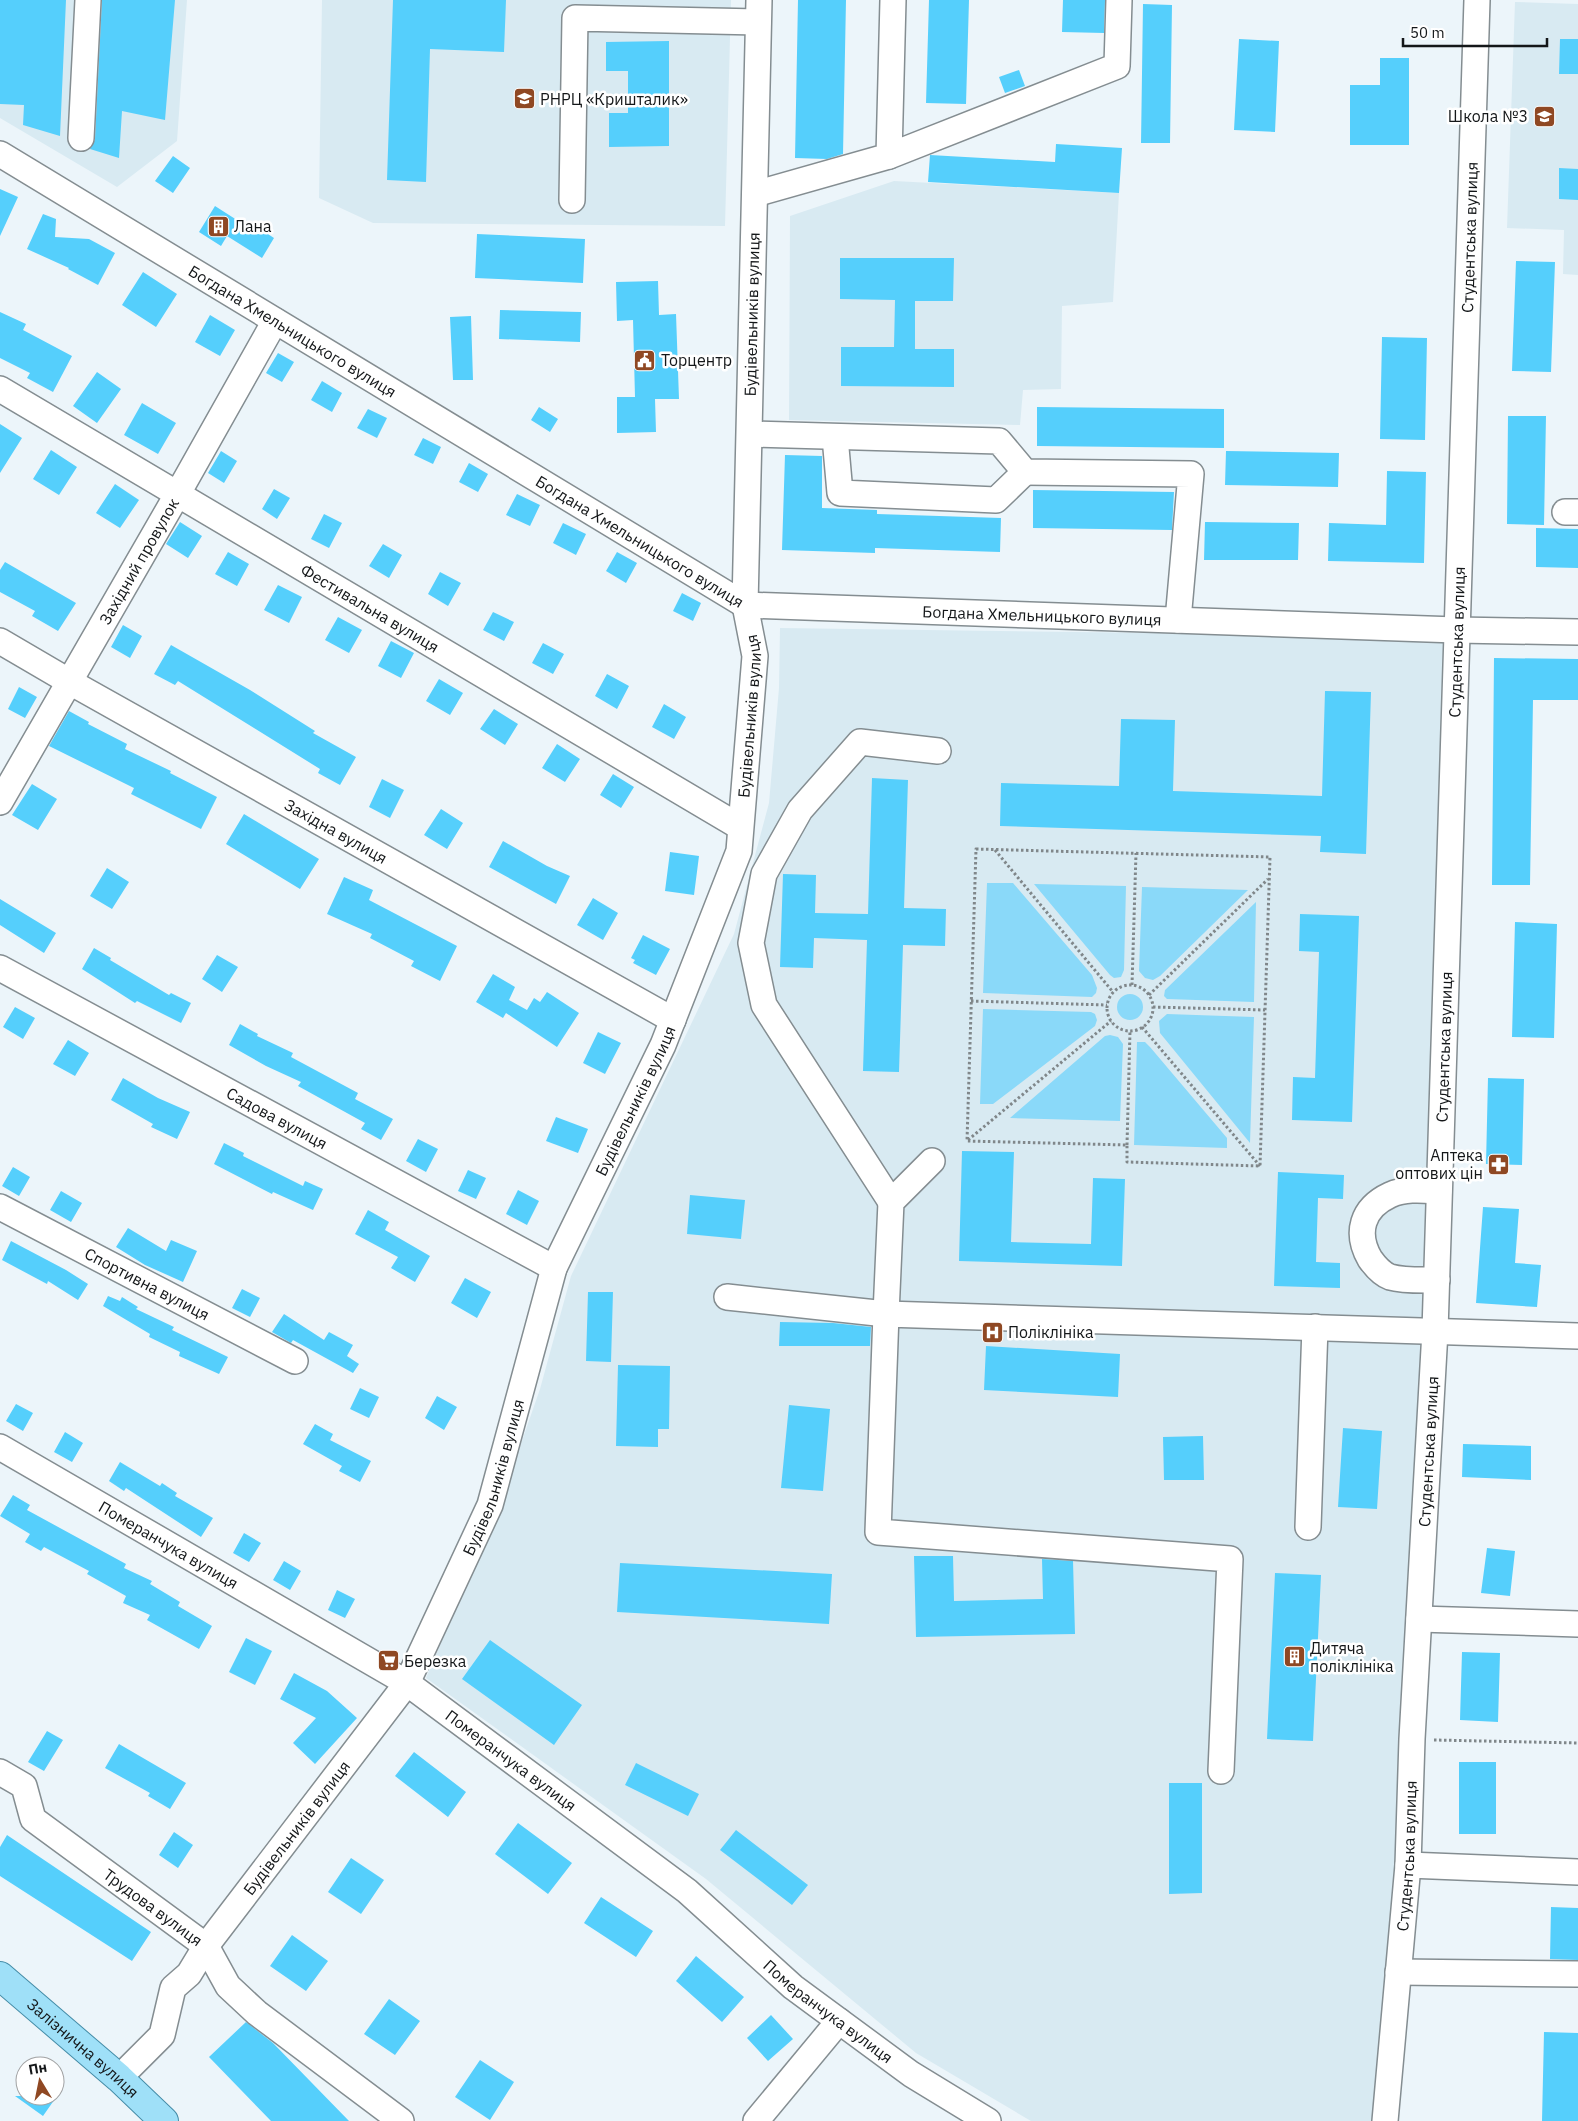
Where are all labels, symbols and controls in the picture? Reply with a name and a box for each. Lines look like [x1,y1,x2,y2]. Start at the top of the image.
scale bar [1403,15,1547,47]
text: 50 m [1410,23,1445,42]
school or university icon: РНРЦ «Кришталик» [512,87,536,111]
place label: РНРЦ «Кришталик» [540,89,688,109]
school or university icon: Школа №3 [1532,104,1556,128]
place label: Школа №3 [1448,106,1528,126]
street label: Студентська вулиця [1457,161,1482,313]
building icon: Лана [206,214,230,238]
place label: Лана [234,216,272,236]
street label: Будівельників вулиця [740,232,764,396]
street label: Богдана Хмельницького вулиця [185,261,400,402]
public building icon: Торцентр [633,348,657,372]
place label: Торцентр [661,350,732,370]
street label: Богдана Хмельницького вулиця [532,471,747,612]
street label: Західний провулок [95,494,183,628]
street label: Фестивальна вулиця [297,559,443,657]
street label: Студентська вулиця [1444,566,1469,718]
street label: Богдана Хмельницького вулиця [922,601,1162,630]
street label: Будівельників вулиця [733,633,765,799]
street label: Західна вулиця [281,794,391,868]
street label: Студентська вулиця [1432,971,1456,1123]
street label: Будівельників вулиця [591,1023,680,1179]
street label: Садова вулиця [223,1083,331,1153]
place label: Аптека оптових цін [1395,1145,1483,1183]
pharmacy icon: Аптека оптових цін [1487,1152,1511,1176]
street label: Спортивна вулиця [81,1243,213,1325]
hospital icon: Поліклініка [980,1320,1004,1344]
place label: Поліклініка [1008,1322,1094,1342]
street label: Студентська вулиця [1414,1376,1442,1528]
street label: Будівельників вулиця [458,1397,528,1559]
street label: Померанчука вулиця [95,1497,242,1593]
place label: Дитяча поліклініка [1310,1638,1394,1676]
building icon: Дитяча поліклініка [1282,1645,1306,1669]
supermarket icon: Березка [376,1649,400,1673]
place label: Березка [404,1651,467,1671]
street label: Померанчука вулиця [442,1705,580,1815]
street label: Будівельників вулиця [239,1756,354,1899]
street label: Студентська вулиця [1392,1780,1421,1932]
street label: Трудова вулиця [100,1864,207,1950]
street label: Померанчука вулиця [759,1955,897,2067]
street label: Залізнична вулиця [23,1994,143,2102]
north arrow [15,2056,65,2106]
text: Пн [27,2058,48,2079]

